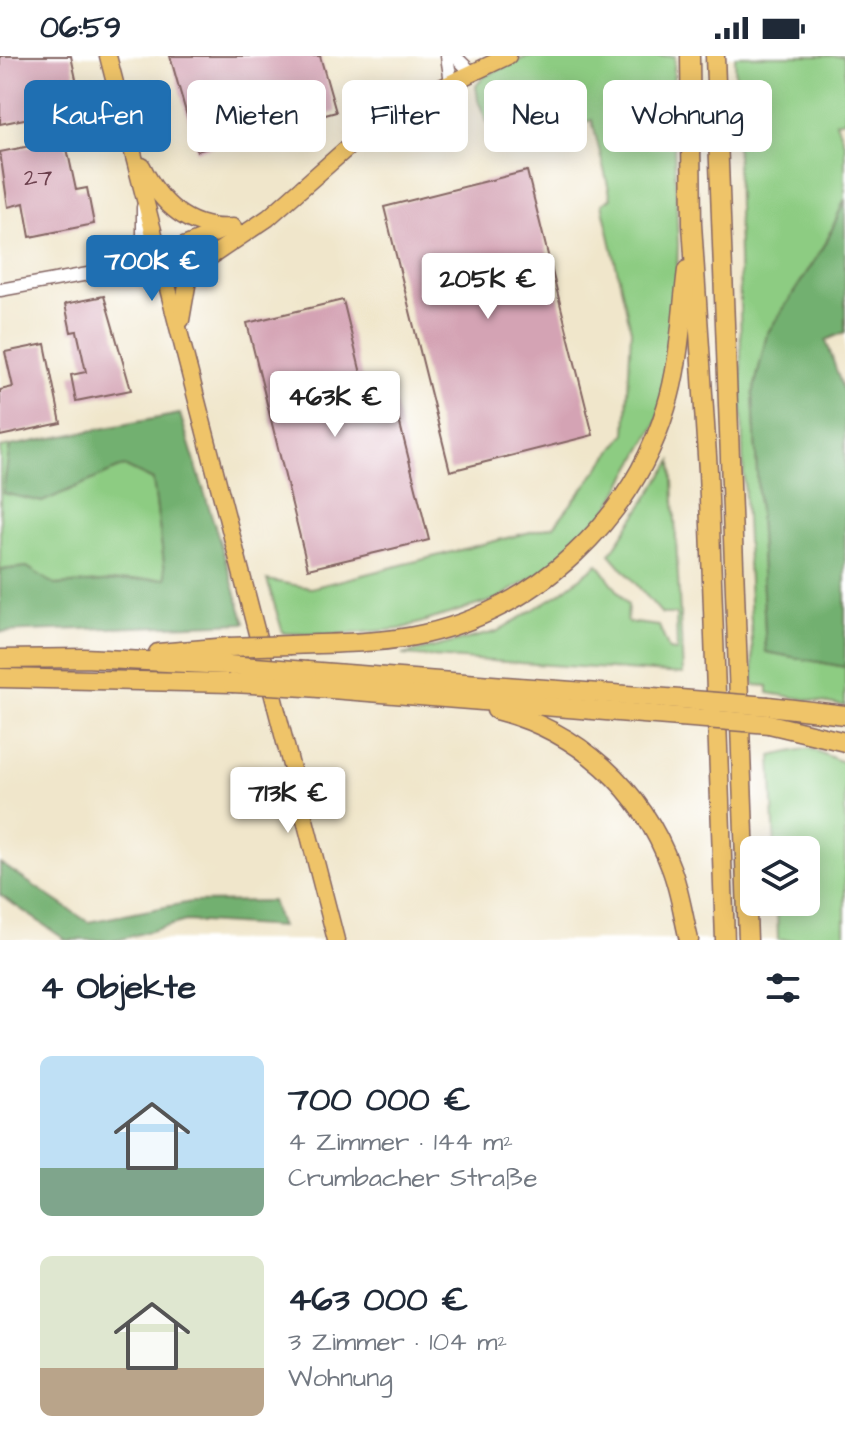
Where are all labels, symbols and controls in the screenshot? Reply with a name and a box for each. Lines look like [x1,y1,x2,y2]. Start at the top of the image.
text: 06:59 [40,7,121,49]
chip: Kaufen [24,80,171,152]
chip: Mieten [187,80,326,152]
chip: Filter [342,80,468,152]
chip: Neu [484,80,587,152]
chip: Wohnung [603,80,772,152]
house number: 27 [24,161,52,195]
pin: 700K € [87,235,217,303]
text: 700K € [104,243,200,279]
pin: 205K € [423,253,553,321]
text: 205K € [440,261,536,297]
pin: 463K € [270,371,400,439]
text: 463K € [288,379,382,415]
pin: 713K € [223,767,353,835]
text: 713K € [248,775,328,811]
map controls [740,836,820,916]
button: layers [740,836,820,916]
text: 4 Objekte [40,964,196,1012]
icon: filters [761,966,805,1010]
text: 700 000 € [288,1076,470,1124]
icon: home [104,1088,200,1184]
text: 4 Zimmer · 144 m² [288,1124,513,1160]
text: Crumbacher Straße [288,1160,538,1196]
text: 463 000 € [288,1276,468,1324]
icon: home [104,1288,200,1384]
text: 3 Zimmer · 104 m² [288,1324,507,1360]
text: Wohnung [288,1360,393,1396]

